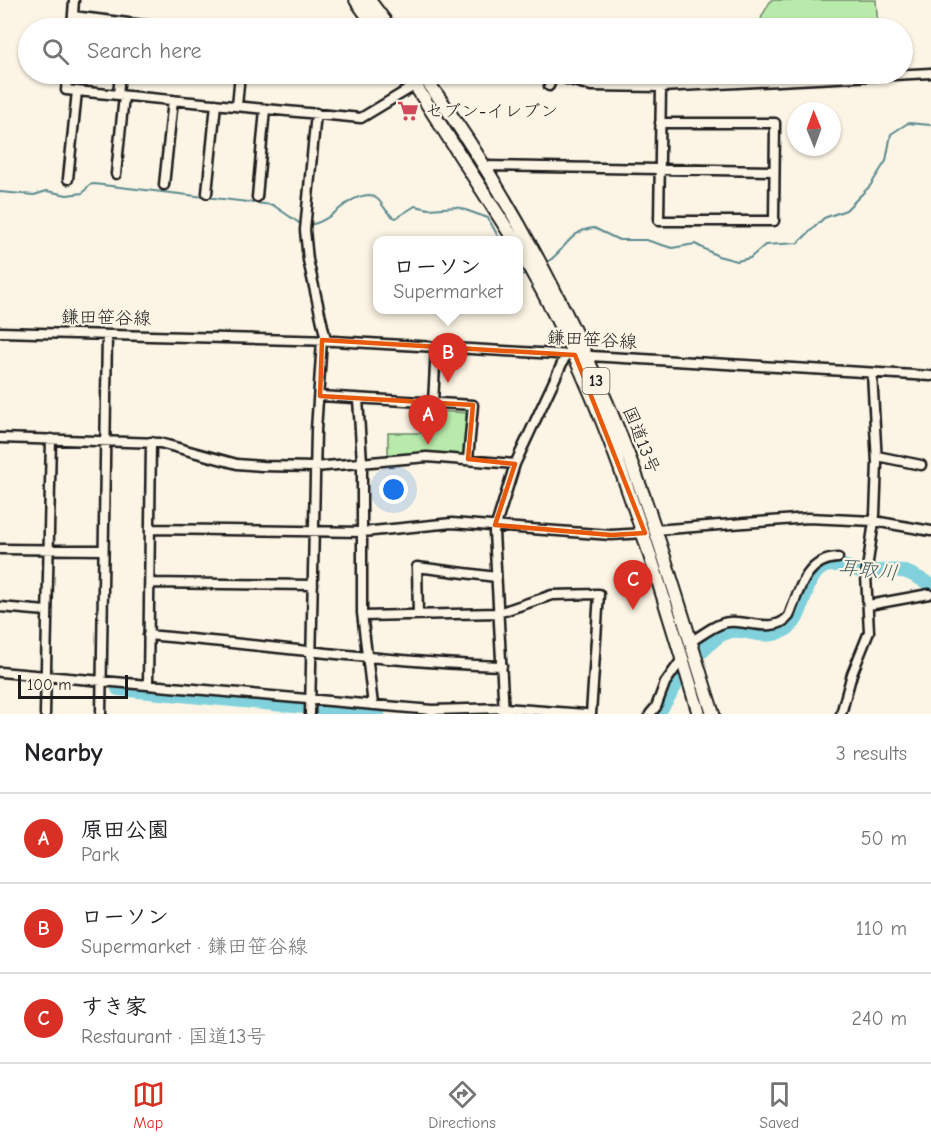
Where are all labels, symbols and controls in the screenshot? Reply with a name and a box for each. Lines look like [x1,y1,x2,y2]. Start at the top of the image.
search box [18,18,913,84]
icon: search [39,35,72,68]
text: Search here [87,38,202,64]
supermarket icon: セブン-イレブン [396,99,420,123]
place label: セブン-イレブン [425,101,558,122]
north arrow [787,102,841,156]
popup [373,236,523,314]
text: ローソン [393,254,481,280]
text: Supermarket [393,280,503,303]
street label: 鎌田笹谷線 [61,307,151,329]
street label: 鎌田笹谷線 [547,327,637,353]
pin: B [428,334,468,383]
road number: 13 [582,368,610,394]
pin: A [408,396,448,445]
street label: 国道13号 [618,403,664,477]
your location [379,475,408,504]
water label: 耳取川 [837,555,899,585]
pin: C [614,560,652,610]
scale bar [18,672,128,700]
text: 100 m [27,676,71,694]
text: Nearby [24,738,103,768]
text: 3 results [836,742,907,765]
text: 原田公園 [81,817,169,843]
text: A [38,827,49,850]
text: 50 m [861,827,907,850]
text: Park [81,843,119,866]
text: ローソン [81,904,169,930]
text: B [37,917,50,940]
text: 110 m [856,917,907,940]
text: Supermarket · 鎌田笹谷線 [81,935,308,958]
text: すき家 [81,994,147,1020]
text: C [37,1007,50,1030]
text: 240 m [852,1007,907,1030]
text: Restaurant · 国道13号 [81,1025,266,1048]
tab: Map [132,1078,165,1132]
tab: Directions [428,1078,496,1132]
tab: Saved [759,1078,799,1132]

